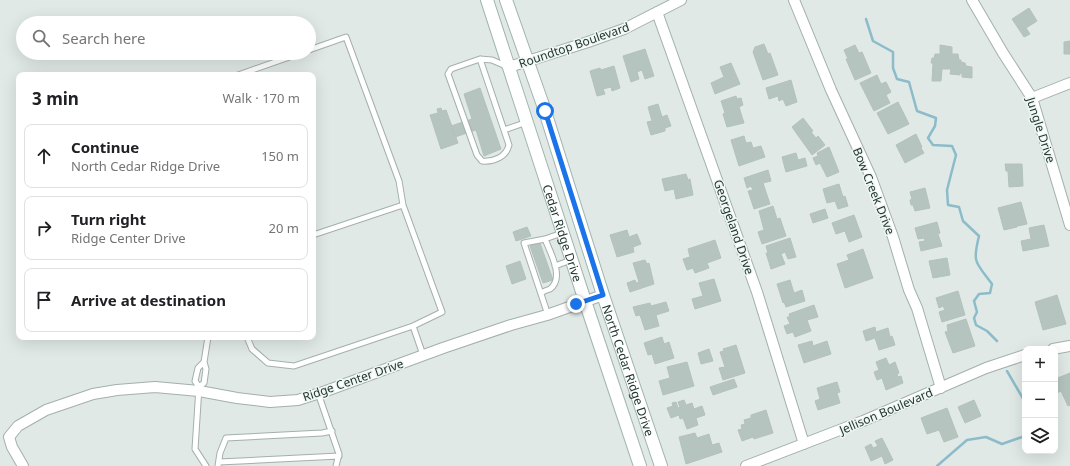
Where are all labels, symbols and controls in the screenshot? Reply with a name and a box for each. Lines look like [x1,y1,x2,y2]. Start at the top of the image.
search box [16,16,316,60]
street label: Roundtop Boulevard [516,18,632,72]
icon: search [30,27,52,49]
text: Search here [62,28,145,48]
text: 3 min [32,87,79,110]
text: Walk · 170 m [222,89,300,107]
street label: Jungle Drive [1022,94,1060,165]
route start [536,102,554,120]
text: Continue [71,137,139,157]
icon: ahead [33,145,55,167]
street label: Bow Creek Drive [849,145,899,237]
text: 150 m [261,147,299,165]
text: North Cedar Ridge Drive [71,157,220,175]
street label: Georgeland Drive [710,177,758,277]
street label: Cedar Ridge Drive [539,182,587,284]
text: Turn right [71,209,146,229]
icon: right [33,217,55,239]
text: 20 m [269,219,299,237]
text: Ridge Center Drive [71,229,186,247]
icon: arrive [33,289,55,311]
text: Arrive at destination [71,290,226,310]
route end [567,295,585,313]
street label: North Cedar Ridge Drive [598,302,659,438]
map controls [1022,346,1058,454]
button: + [1022,346,1058,382]
street label: Ridge Center Drive [300,355,406,405]
button: − [1022,382,1058,418]
street label: Jellison Boulevard [836,384,935,439]
button: layers [1022,418,1058,454]

